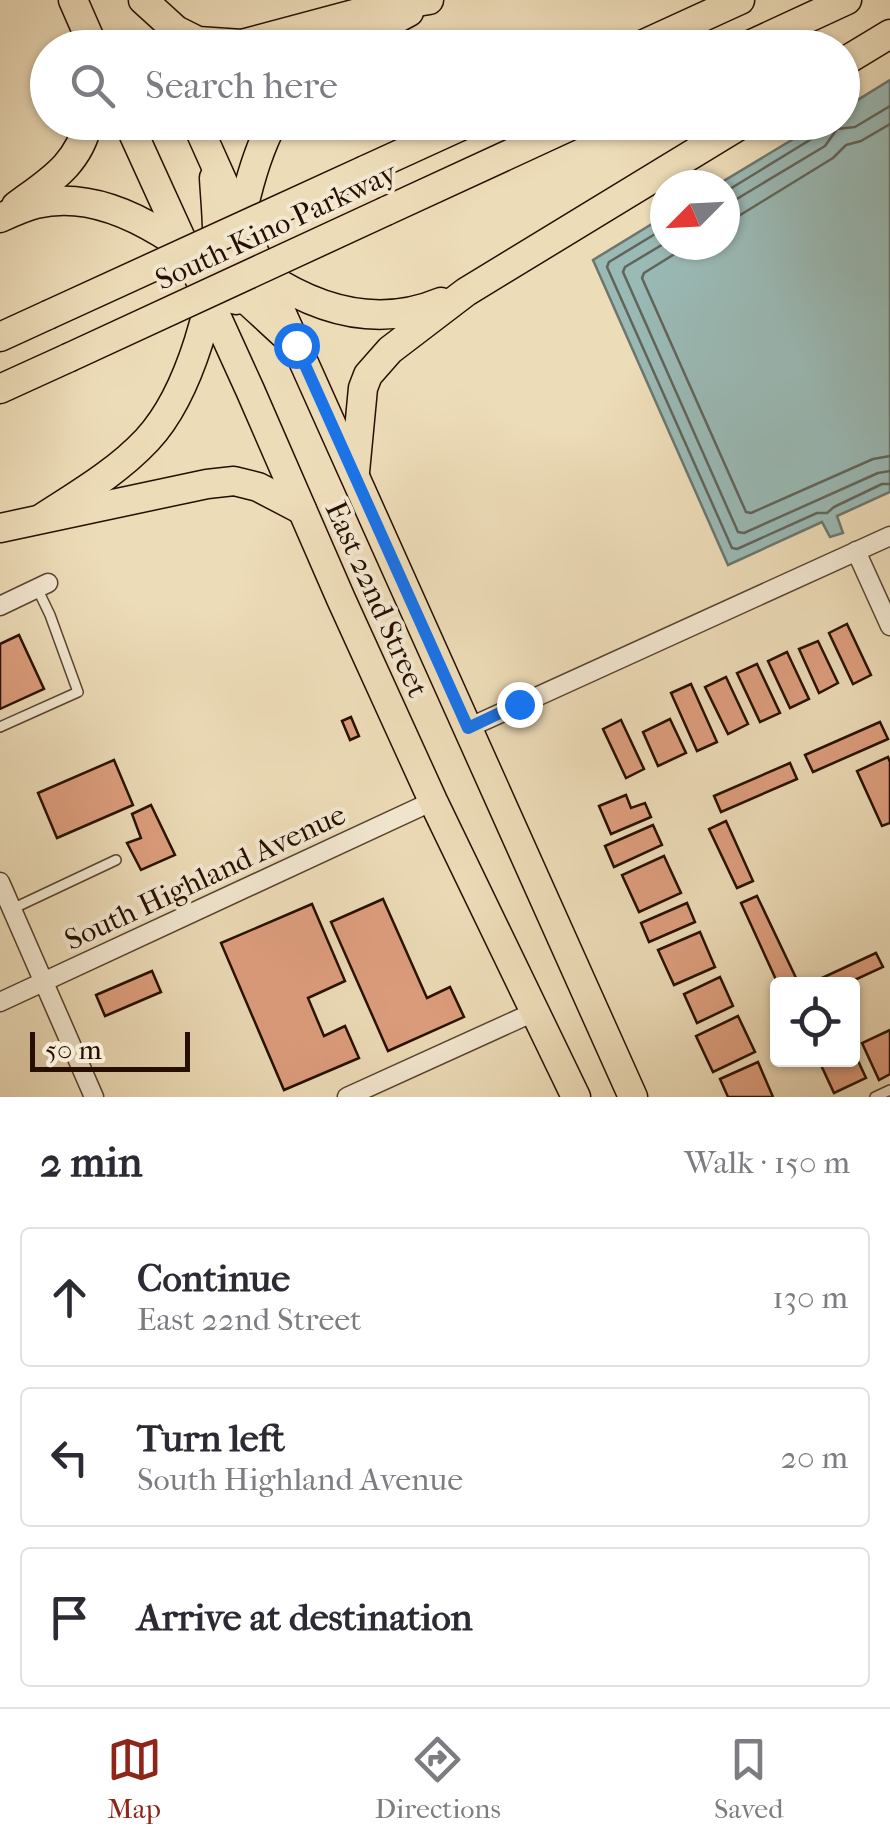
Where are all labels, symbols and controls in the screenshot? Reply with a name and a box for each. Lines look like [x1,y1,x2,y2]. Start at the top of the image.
search box [30,30,860,140]
icon: search [65,58,120,113]
text: Search here [145,63,338,108]
street label: South Kino Parkway [150,155,403,298]
north arrow [650,170,740,260]
route start [274,323,320,369]
street label: East 22nd Street [318,496,435,703]
route end [497,682,543,728]
street label: South Highland Avenue [59,797,351,958]
map controls [770,977,860,1067]
button: locate [770,977,860,1067]
scale bar [30,1027,190,1072]
text: 50 m [45,1033,102,1066]
text: 2 min [40,1138,142,1187]
text: Walk · 150 m [684,1144,850,1181]
text: Continue [137,1256,290,1301]
icon: ahead [42,1270,97,1325]
text: 130 m [772,1279,848,1316]
text: East 22nd Street [137,1301,362,1338]
text: Turn left [137,1416,285,1461]
icon: left [42,1430,97,1485]
text: 20 m [780,1439,848,1476]
text: South Highland Avenue [137,1461,463,1498]
icon: arrive [42,1590,97,1645]
text: Arrive at destination [137,1595,473,1640]
tab: Map [107,1732,162,1825]
tab: Directions [375,1732,501,1825]
tab: Saved [714,1732,783,1825]

